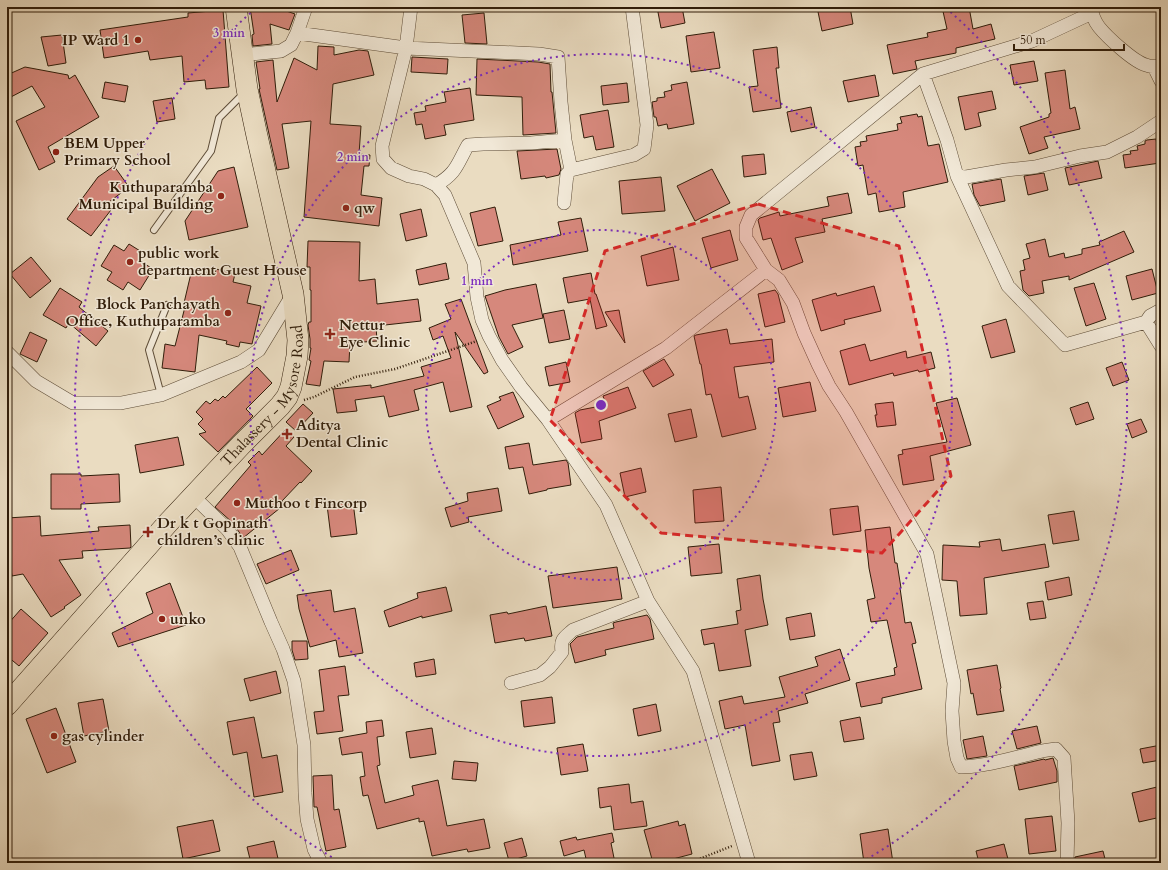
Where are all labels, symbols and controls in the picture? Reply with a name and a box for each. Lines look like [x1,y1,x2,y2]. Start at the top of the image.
text: 3 min [213,25,245,41]
scale bar [1014,26,1124,52]
place label: IP Ward 1 [62,30,130,50]
text: 50 m [1020,32,1047,48]
marker: IP Ward 1 [133,35,143,45]
place label: BEM Upper Primary School [64,133,171,170]
marker: BEM Upper Primary School [51,147,61,157]
text: 2 min [337,149,369,165]
place label: Kuthuparamba Municipal Building [79,177,214,214]
marker: Kuthuparamba Municipal Building [216,191,226,201]
place label: qw [354,198,376,218]
marker: qw [341,203,351,213]
place label: public work department Guest House [138,243,307,280]
marker: public work department Guest House [125,257,135,267]
text: 1 min [461,273,493,289]
place label: Block Panchayath Office, Kuthuparamba [65,294,221,331]
marker: Block Panchayath Office, Kuthuparamba [223,308,233,318]
place label: Nettur Eye Clinic [339,315,410,352]
street label: Thalassery - Mysore Road [216,324,308,471]
marker: Nettur Eye Clinic [324,328,336,340]
centre of rings [594,398,608,412]
place label: Aditya Dental Clinic [296,415,388,452]
marker: Aditya Dental Clinic [281,428,293,440]
place label: Muthoo t Fincorp [245,493,367,513]
marker: Muthoo t Fincorp [232,498,242,508]
place label: Dr k t Gopinath children’s clinic [157,513,269,550]
marker: Dr k t Gopinath children’s clinic [142,526,154,538]
place label: unko [170,609,206,629]
marker: unko [157,614,167,624]
place label: gas cylinder [62,726,145,746]
marker: gas cylinder [49,731,59,741]

